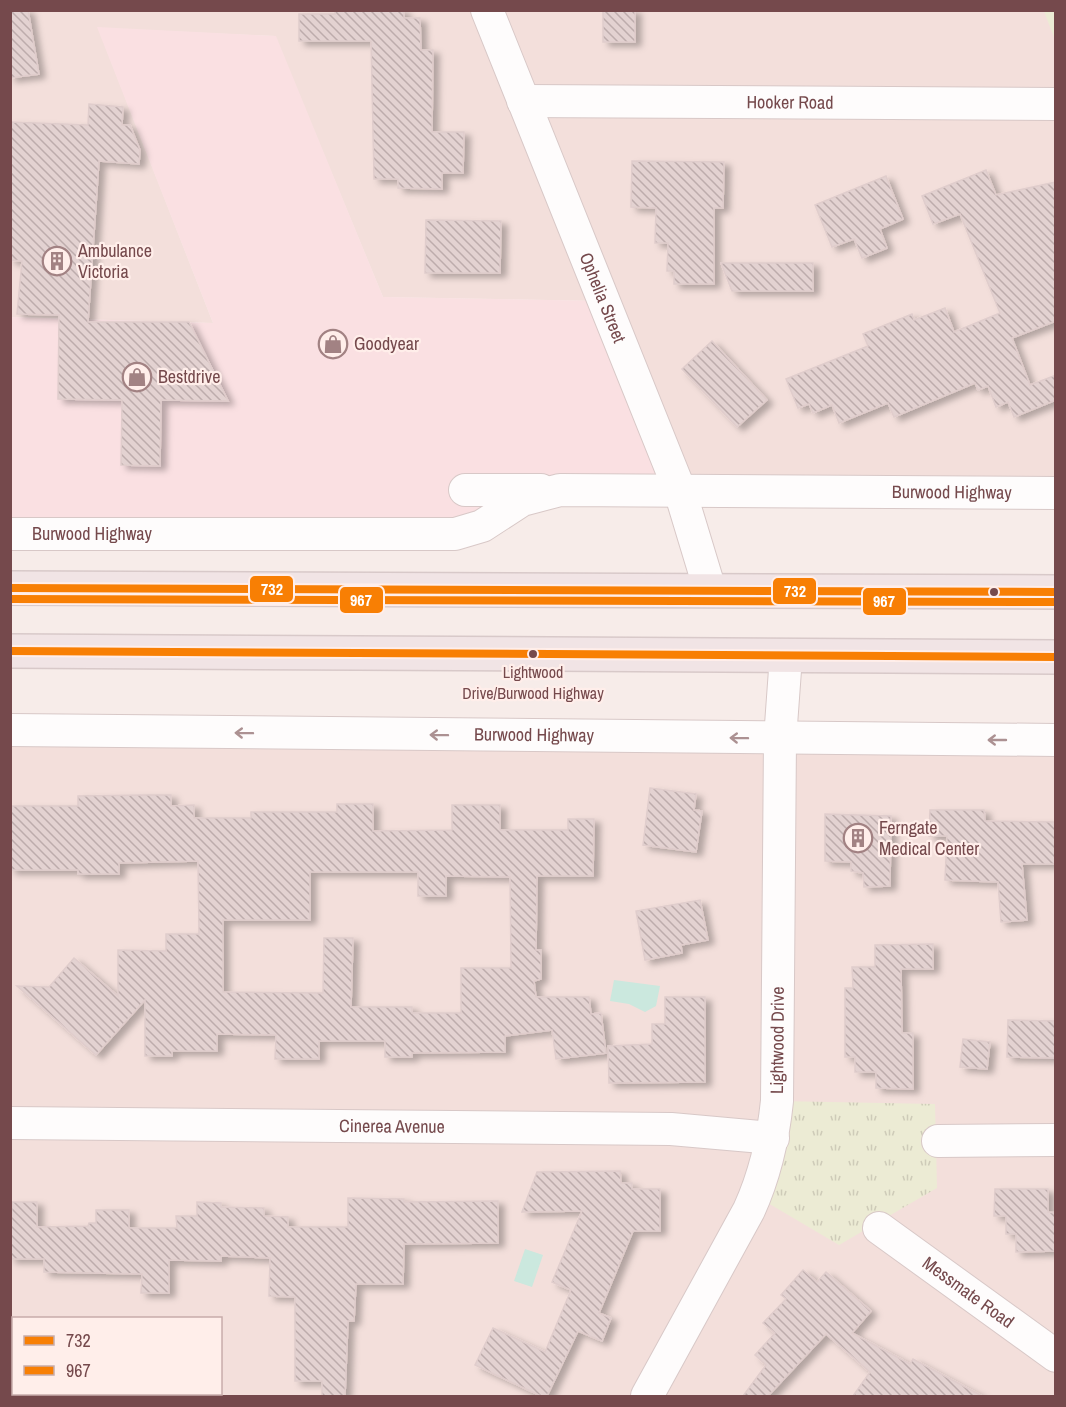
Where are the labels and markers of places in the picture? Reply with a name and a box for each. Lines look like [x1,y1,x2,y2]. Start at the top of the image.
place label: Ambulance Victoria [77,238,152,284]
building icon: Ambulance Victoria [41,245,73,277]
shop icon: Goodyear [317,328,349,360]
place label: Goodyear [354,331,419,356]
shop icon: Bestdrive [121,361,153,393]
place label: Bestdrive [158,364,220,389]
unlabelled marker [988,586,1000,598]
marker: Lightwood Drive/Burwood Highway [527,648,539,660]
place label: Lightwood Drive/Burwood Highway [462,661,604,704]
place label: Ferngate Medical Center [879,815,979,861]
building icon: Ferngate Medical Center [842,822,874,854]

